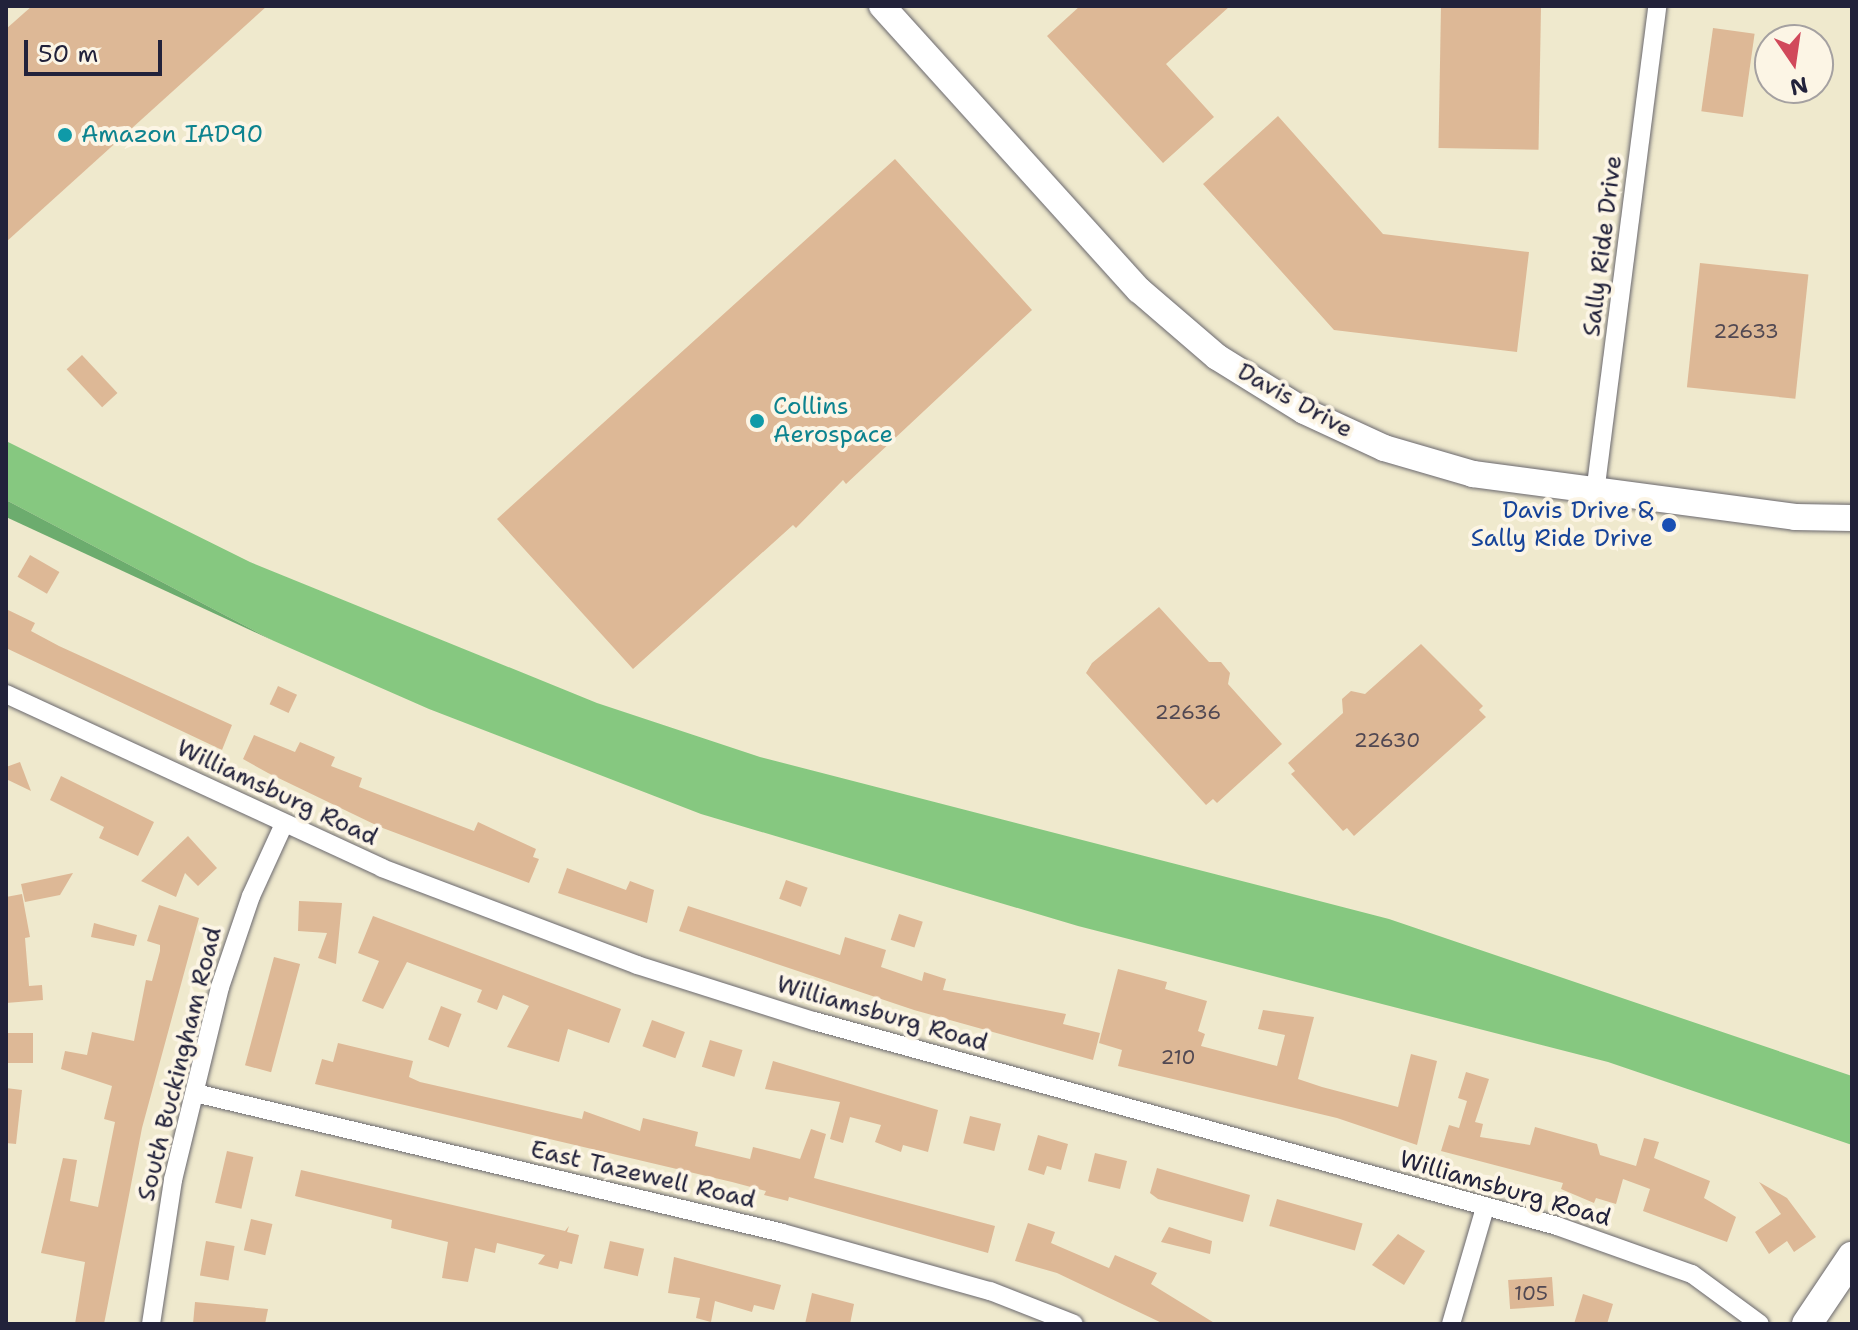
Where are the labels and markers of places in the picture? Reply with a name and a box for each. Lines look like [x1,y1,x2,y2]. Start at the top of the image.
place label: Amazon IAD90 [81,121,263,149]
marker: Amazon IAD90 [56,126,74,144]
place label: Collins Aerospace [773,393,893,449]
marker: Collins Aerospace [748,412,766,430]
place label: Davis Drive & Sally Ride Drive [1471,497,1653,553]
marker: Davis Drive & Sally Ride Drive [1660,516,1678,534]

